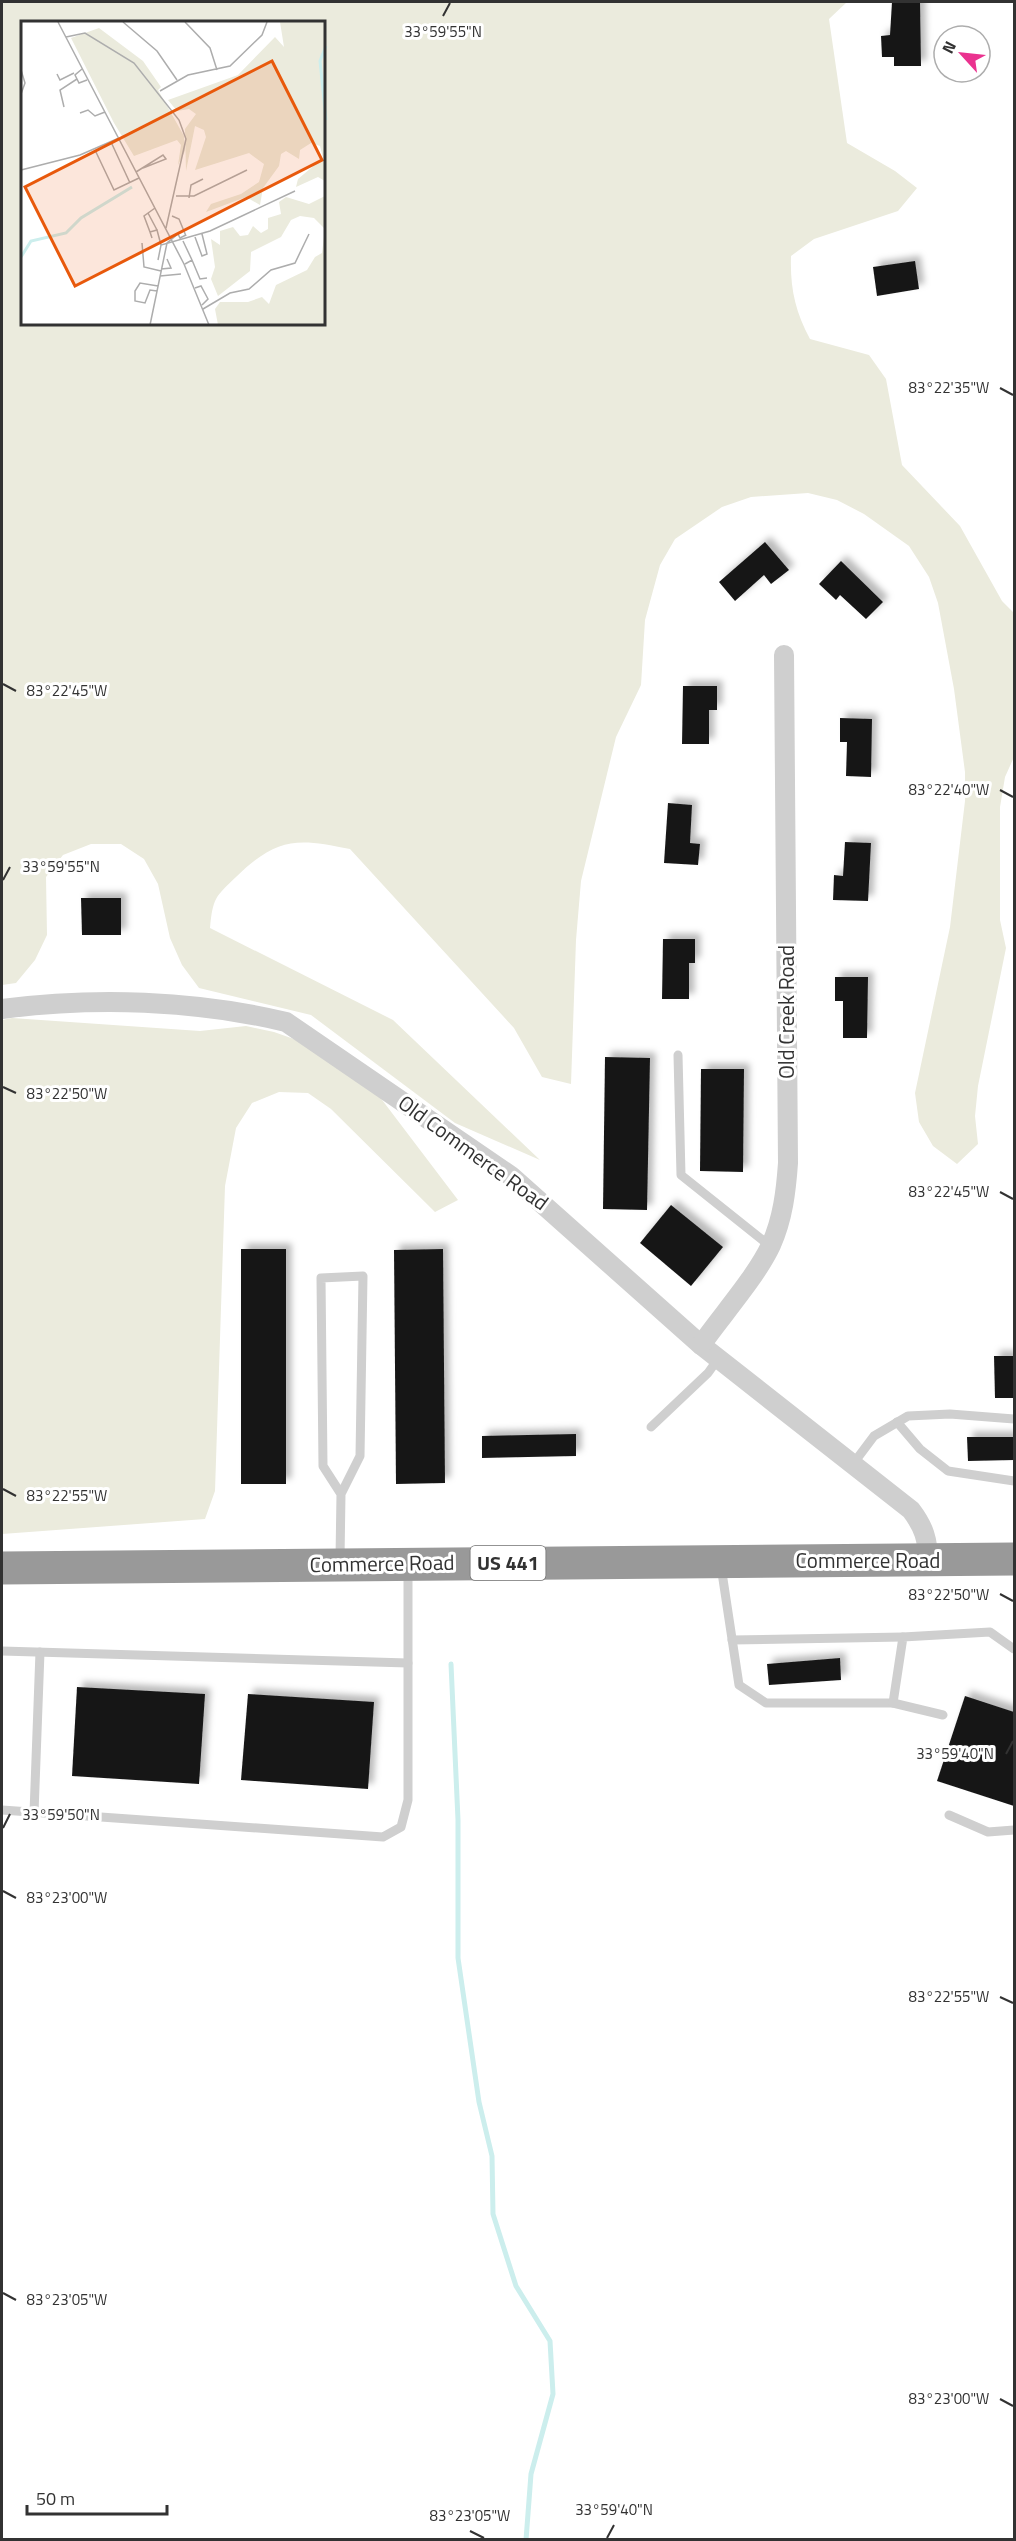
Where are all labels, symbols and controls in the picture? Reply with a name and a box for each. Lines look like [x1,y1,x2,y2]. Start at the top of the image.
text: 33°59'55"N [404,20,482,43]
inset map [21,21,326,326]
north arrow [932,24,992,84]
text: N [935,37,962,58]
text: 83°22'35"W [909,376,989,399]
text: 83°22'45"W [27,679,107,702]
text: 83°22'40"W [909,778,989,801]
text: 33°59'55"N [22,855,100,878]
street label: Old Creek Road [770,945,802,1079]
text: 83°22'50"W [27,1082,107,1105]
street label: Old Commerce Road [392,1087,555,1218]
text: 83°22'45"W [909,1180,989,1203]
text: 83°22'55"W [27,1484,107,1507]
street label: Commerce Road [796,1544,940,1576]
street label: Commerce Road [309,1546,455,1580]
road number: US 441 [470,1546,546,1580]
text: 83°22'50"W [909,1583,989,1606]
text: 33°59'40"N [916,1742,994,1765]
text: 33°59'50"N [22,1803,100,1826]
text: 83°23'00"W [27,1886,107,1909]
text: 83°22'55"W [909,1985,989,2008]
text: 83°23'05"W [27,2288,107,2311]
text: 83°23'00"W [909,2387,989,2410]
scale bar [27,2478,166,2516]
text: 50 m [36,2485,75,2512]
text: 33°59'40"N [575,2498,653,2521]
text: 83°23'05"W [430,2504,510,2527]

